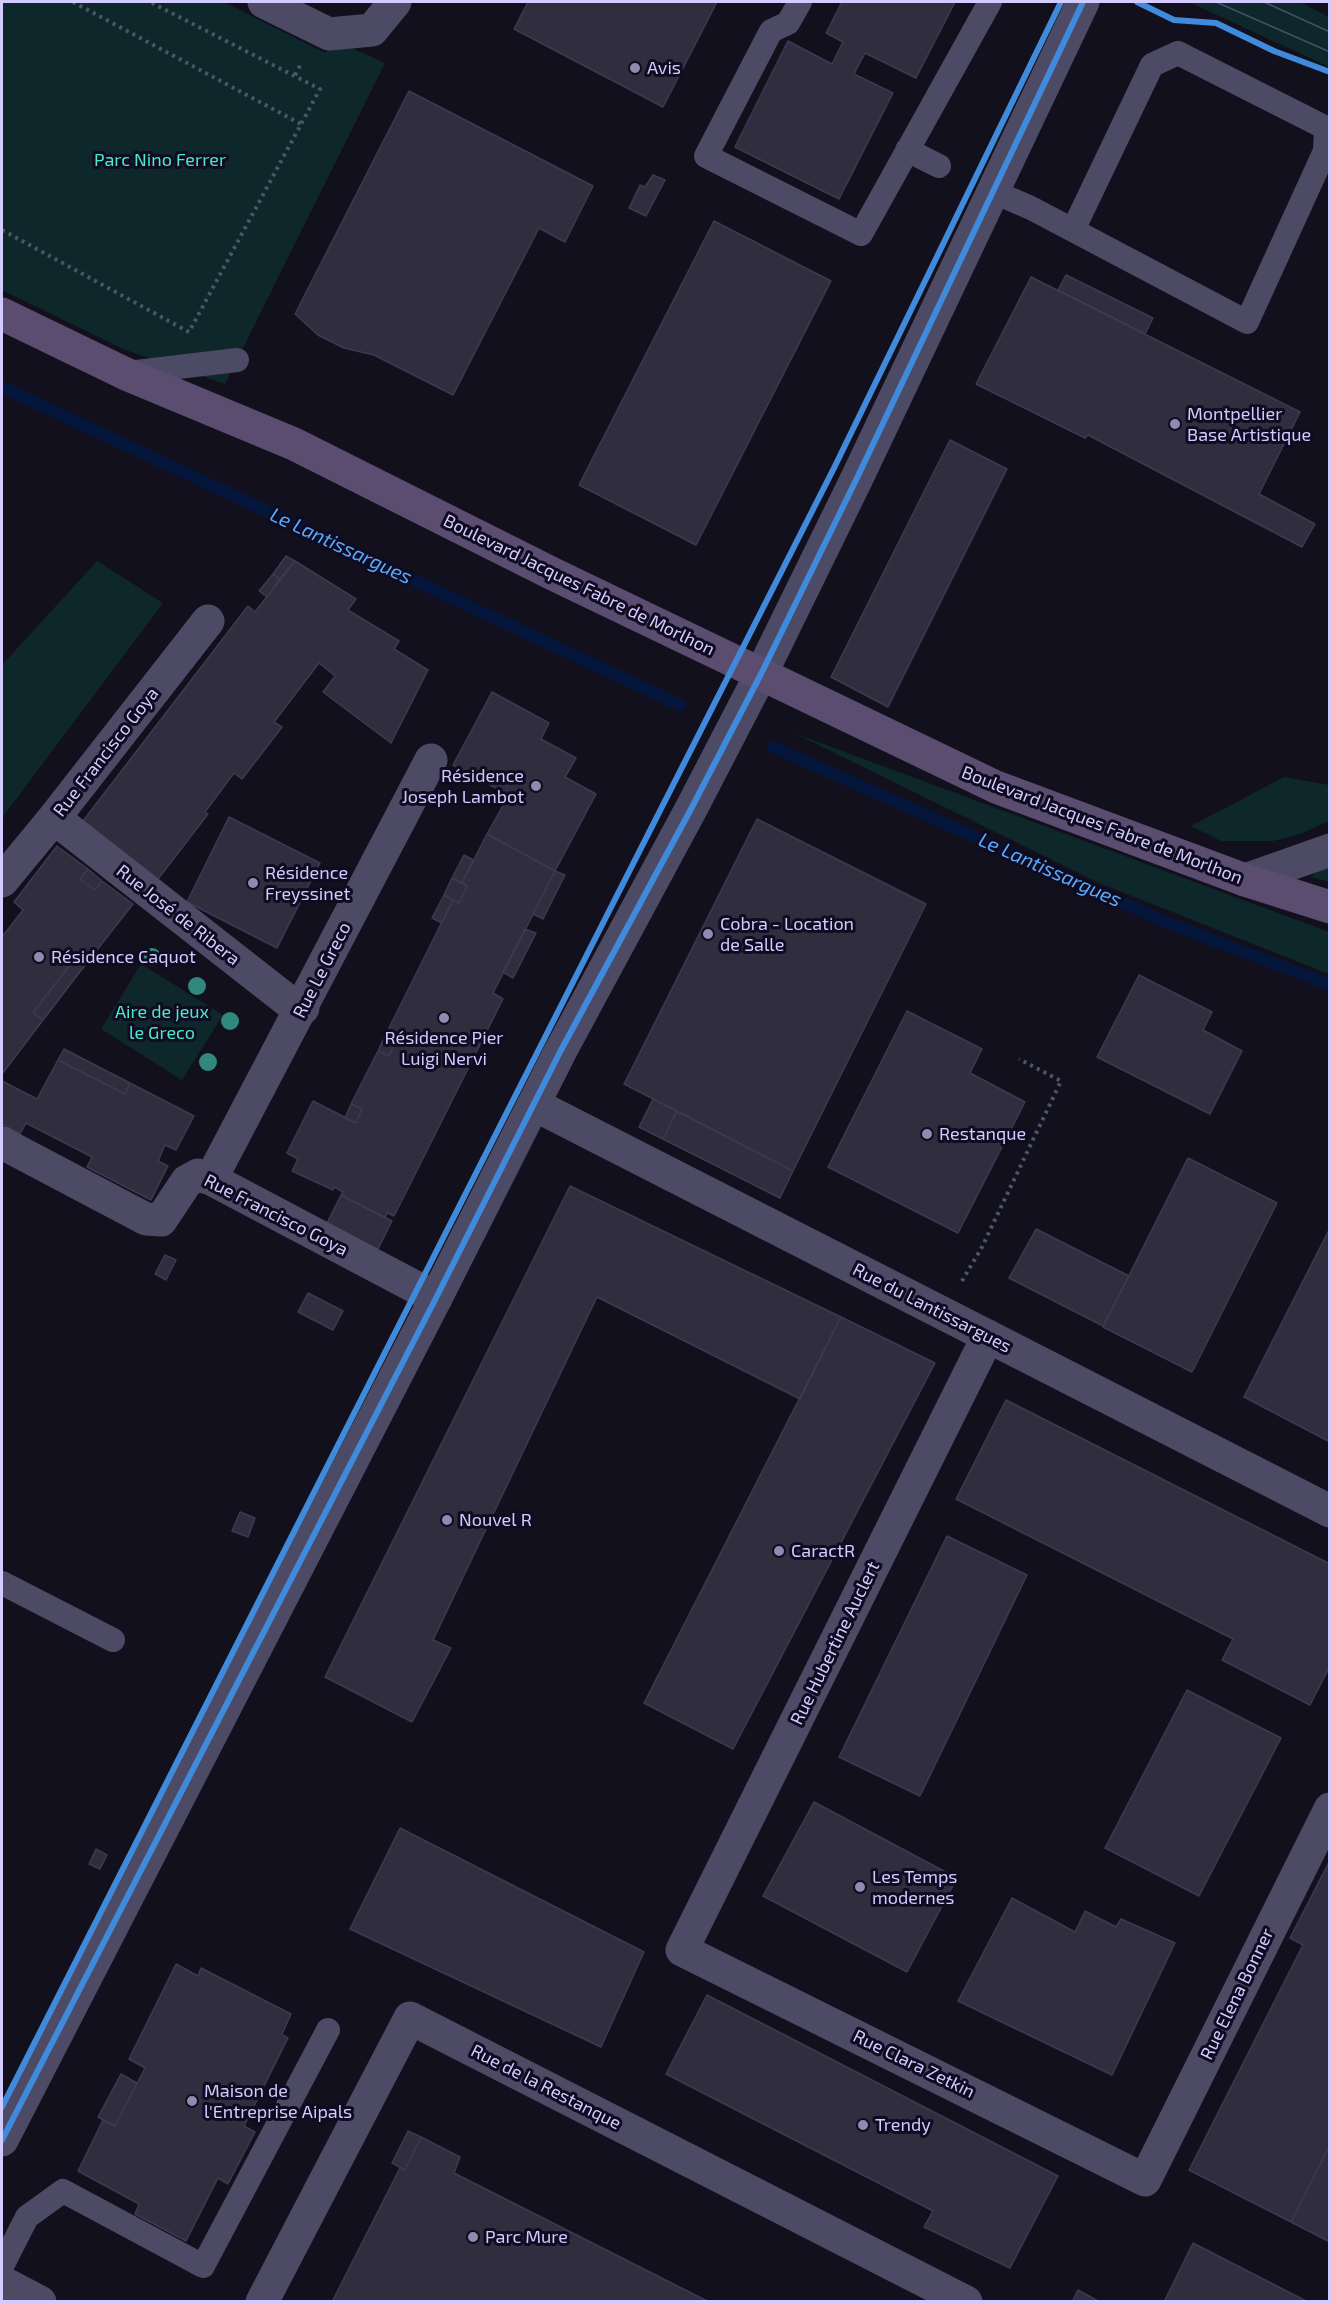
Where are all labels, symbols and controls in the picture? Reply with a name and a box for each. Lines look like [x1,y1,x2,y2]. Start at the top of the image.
place label: Avis [647,57,681,79]
marker: Avis [628,61,642,75]
park label: Parc Nino Ferrer [94,149,226,171]
place label: Montpellier Base Artistique [1187,403,1311,446]
marker: Montpellier Base Artistique [1168,417,1182,431]
water label: Le Lantissargues [266,503,416,589]
street label: Boulevard Jacques Fabre de Morlhon [440,510,718,660]
street label: Rue Francisco Goya [49,683,163,821]
street label: Boulevard Jacques Fabre de Morlhon [959,761,1245,889]
place label: Résidence Joseph Lambot [402,765,524,808]
marker: Résidence Joseph Lambot [529,779,543,793]
water label: Le Lantissargues [975,828,1125,912]
street label: Rue José de Ribera [112,860,244,970]
place label: Résidence Freyssinet [265,862,350,904]
marker: Résidence Freyssinet [246,876,260,890]
place label: Cobra - Location de Salle [720,913,854,956]
street label: Rue Le Greco [289,918,355,1022]
marker: Cobra - Location de Salle [701,927,715,941]
place label: Résidence Caquot [51,946,196,968]
marker: Résidence Caquot [32,950,46,964]
park label: Aire de jeux le Greco [115,1001,209,1044]
marker: Résidence Pier Luigi Nervi [437,1011,451,1025]
place label: Résidence Pier Luigi Nervi [384,1027,504,1070]
place label: Restanque [939,1123,1026,1145]
marker: Restanque [920,1127,934,1141]
street label: Rue Francisco Goya [201,1169,351,1261]
street label: Rue du Lantissargues [849,1259,1015,1357]
place label: Nouvel R [459,1509,532,1531]
marker: Nouvel R [440,1513,454,1527]
place label: CaractR [791,1540,855,1562]
marker: CaractR [772,1544,786,1558]
street label: Rue Hubertine Auclert [786,1558,884,1728]
place label: Les Temps modernes [872,1866,957,1908]
marker: Les Temps modernes [853,1880,867,1894]
street label: Rue Elena Bonner [1196,1925,1278,2063]
street label: Rue Clara Zetkin [850,2025,978,2103]
street label: Rue de la Restanque [467,2040,625,2134]
place label: Maison de l'Entreprise Aipals [204,2080,352,2122]
marker: Maison de l'Entreprise Aipals [185,2094,199,2108]
place label: Trendy [875,2114,931,2136]
marker: Trendy [856,2118,870,2132]
place label: Parc Mure [485,2226,568,2248]
marker: Parc Mure [466,2230,480,2244]

